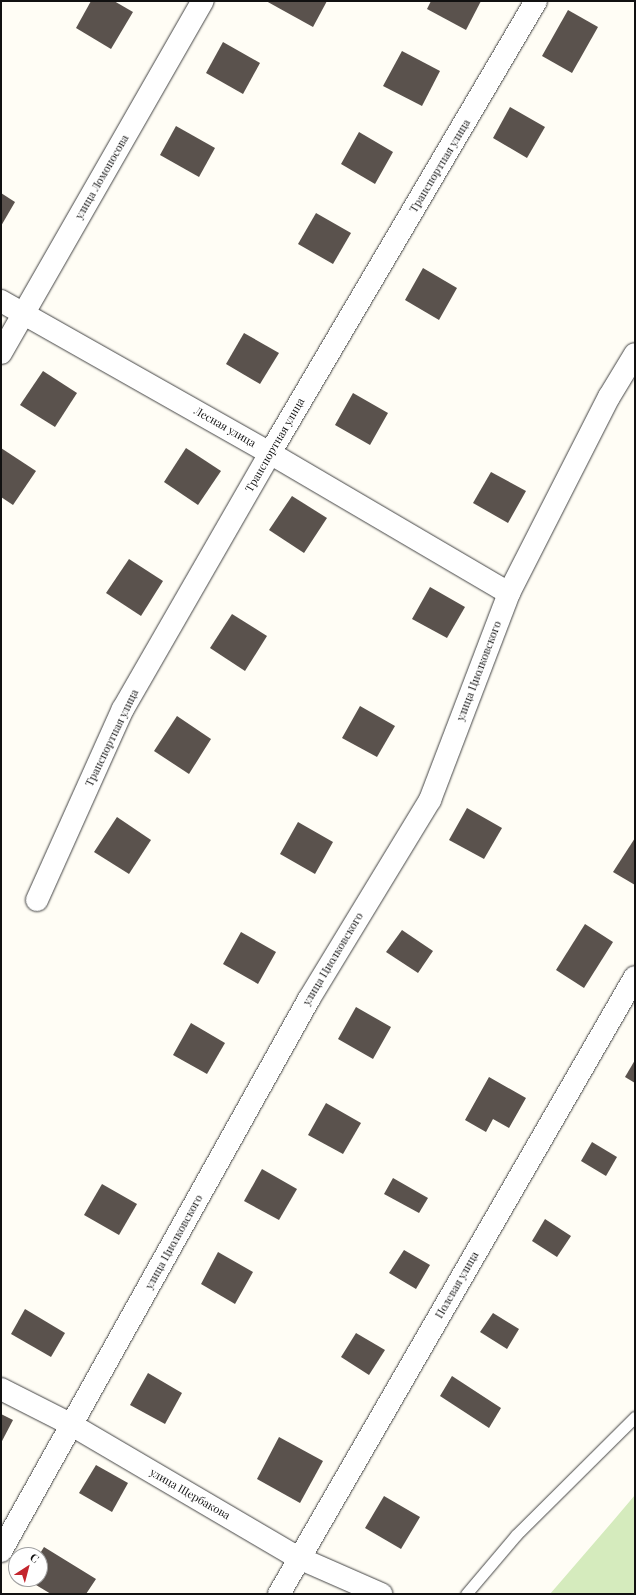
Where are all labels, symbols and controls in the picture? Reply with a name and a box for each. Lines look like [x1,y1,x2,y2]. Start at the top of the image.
street label: Транспортная улица [407,117,473,215]
street label: улица Ломоносова [72,132,132,222]
street label: Транспортная улица [243,396,307,494]
street label: Лесная улица [192,404,258,450]
street label: улица Циолковского [454,619,504,723]
street label: Транспортная улица [83,687,141,789]
street label: улица Циолковского [300,910,366,1008]
street label: улица Циолковского [143,1192,205,1292]
street label: Полевая улица [433,1249,481,1321]
street label: улица Щербакова [148,1466,232,1522]
north arrow [8,1547,48,1587]
text: С [27,1549,42,1566]

